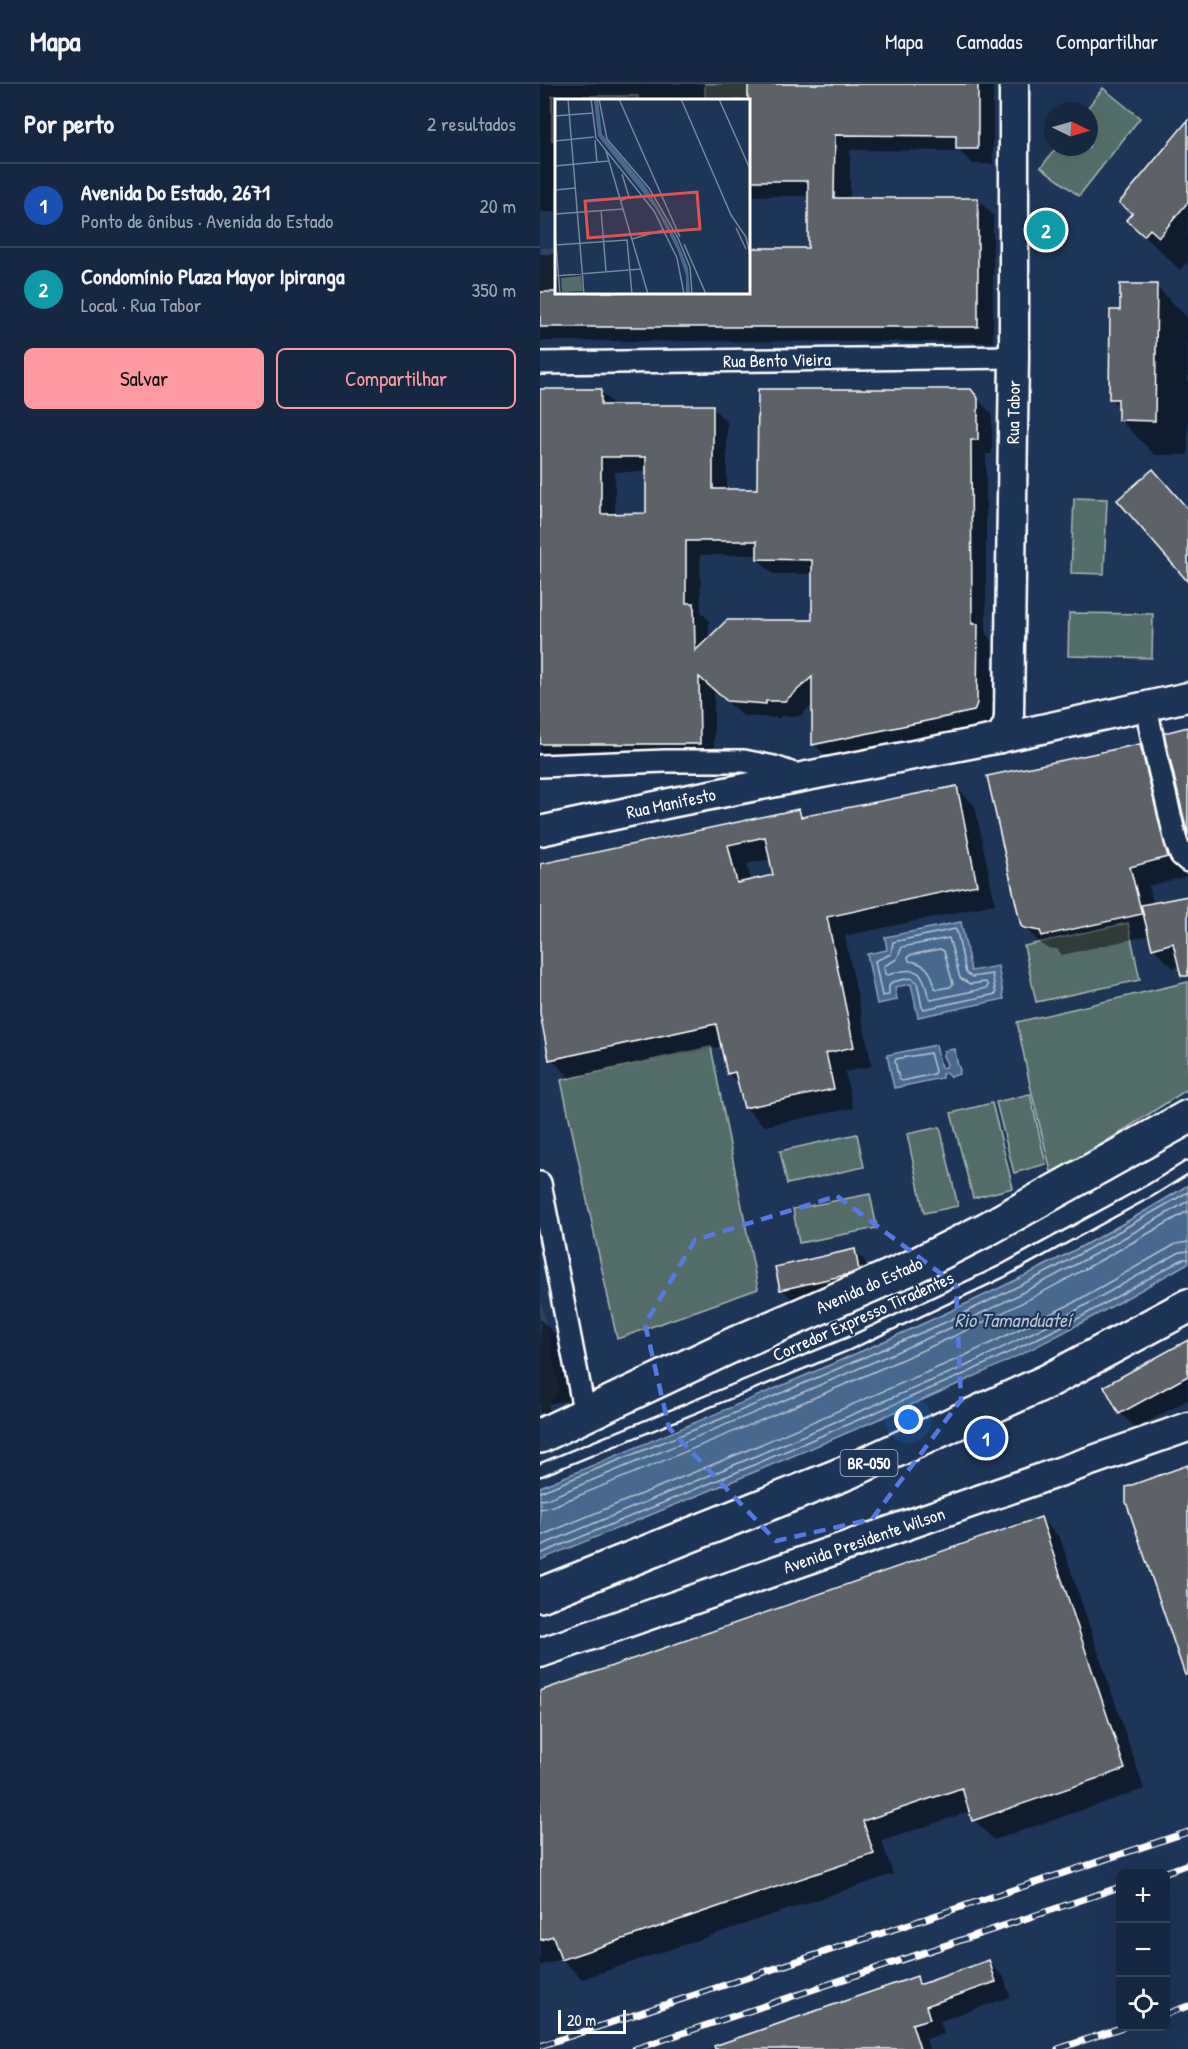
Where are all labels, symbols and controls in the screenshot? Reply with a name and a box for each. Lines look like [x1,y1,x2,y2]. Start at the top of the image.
text: Mapa [30,22,81,60]
text: Mapa [885,27,923,56]
text: Camadas [956,27,1023,56]
text: Compartilhar [1056,27,1158,56]
inset map [555,99,750,294]
north arrow [1044,102,1098,156]
text: Por perto [24,106,114,141]
text: 2 resultados [427,110,516,137]
text: Avenida Do Estado, 2671 [81,177,270,207]
text: 1 [40,192,47,219]
text: 20 m [479,192,516,219]
text: Ponto de ônibus · Avenida do Estado [81,207,333,234]
pin: 2 [1026,208,1066,252]
text: Condomínio Plaza Mayor Ipiranga [81,261,345,291]
text: 2 [39,276,48,303]
text: 350 m [471,276,516,303]
text: Local · Rua Tabor [81,291,201,318]
street label: Rua Bento Vieira [723,347,831,373]
button: Salvar [24,348,264,409]
button: Compartilhar [276,348,516,409]
street label: Rua Tabor [1000,380,1026,444]
street label: Rua Manifesto [624,781,718,825]
street label: Avenida do Estado [812,1250,926,1320]
street label: Corredor Expresso Tiradentes [769,1265,957,1367]
water label: Rio Tamanduateí [955,1306,1074,1333]
your location [894,1405,923,1434]
pin: 1 [966,1416,1006,1460]
road number: BR-050 [840,1450,898,1476]
street label: Avenida Presidente Wilson [780,1501,948,1579]
map controls [1116,1869,1170,2031]
button: + [1116,1869,1170,1923]
button: − [1116,1923,1170,1977]
button: locate [1116,1977,1170,2031]
scale bar [558,2007,626,2034]
text: 20 m [567,2009,596,2031]

